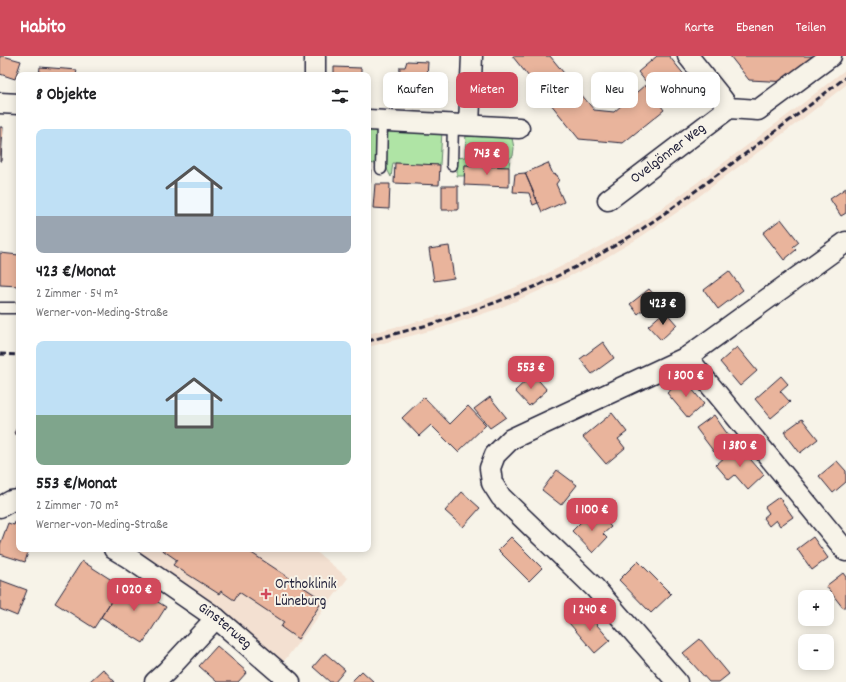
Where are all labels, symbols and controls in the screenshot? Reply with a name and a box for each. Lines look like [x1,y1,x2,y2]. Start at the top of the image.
text: Habito [20,15,66,42]
text: Karte [684,18,714,38]
text: Ebenen [736,18,774,38]
text: Teilen [796,18,826,38]
chip: Kaufen [383,72,448,108]
chip: Mieten [456,72,518,108]
chip: Filter [526,72,583,108]
chip: Neu [591,72,638,108]
chip: Wohnung [646,72,720,108]
text: 8 Objekte [36,84,97,108]
icon: filters [329,85,351,107]
street label: Ovelgönner Weg [626,118,711,190]
pin: 743 € [459,142,515,176]
text: 743 € [474,145,500,164]
icon: home [158,155,230,227]
text: 423 €/Monat [36,261,116,285]
text: 2 Zimmer · 54 m² [36,285,118,304]
pin: 423 € [635,292,691,326]
text: 423 € [649,295,677,314]
text: Werner-von-Meding-Straße [36,304,168,323]
pin: 553 € [503,356,559,390]
text: 553 € [517,359,545,378]
pin: 1 300 € [649,364,723,398]
icon: home [158,367,230,439]
text: 1 300 € [668,367,704,386]
pin: 1 380 € [703,434,777,468]
text: 1 380 € [723,437,757,456]
text: 553 €/Monat [36,473,117,497]
text: 2 Zimmer · 70 m² [36,497,119,516]
pin: 1 100 € [555,498,629,532]
text: 1 100 € [575,501,609,520]
text: Werner-von-Meding-Straße [36,516,168,535]
place label: Orthoklinik Lüneburg [275,574,337,613]
pin: 1 020 € [97,578,171,612]
text: 1 020 € [116,581,152,600]
marker: Orthoklinik Lüneburg [260,588,272,600]
map controls [798,590,834,670]
button: + [798,590,834,626]
street label: Ginsterweg [193,597,256,655]
pin: 1 240 € [553,598,627,632]
text: 1 240 € [573,601,607,620]
button: − [798,634,834,670]

